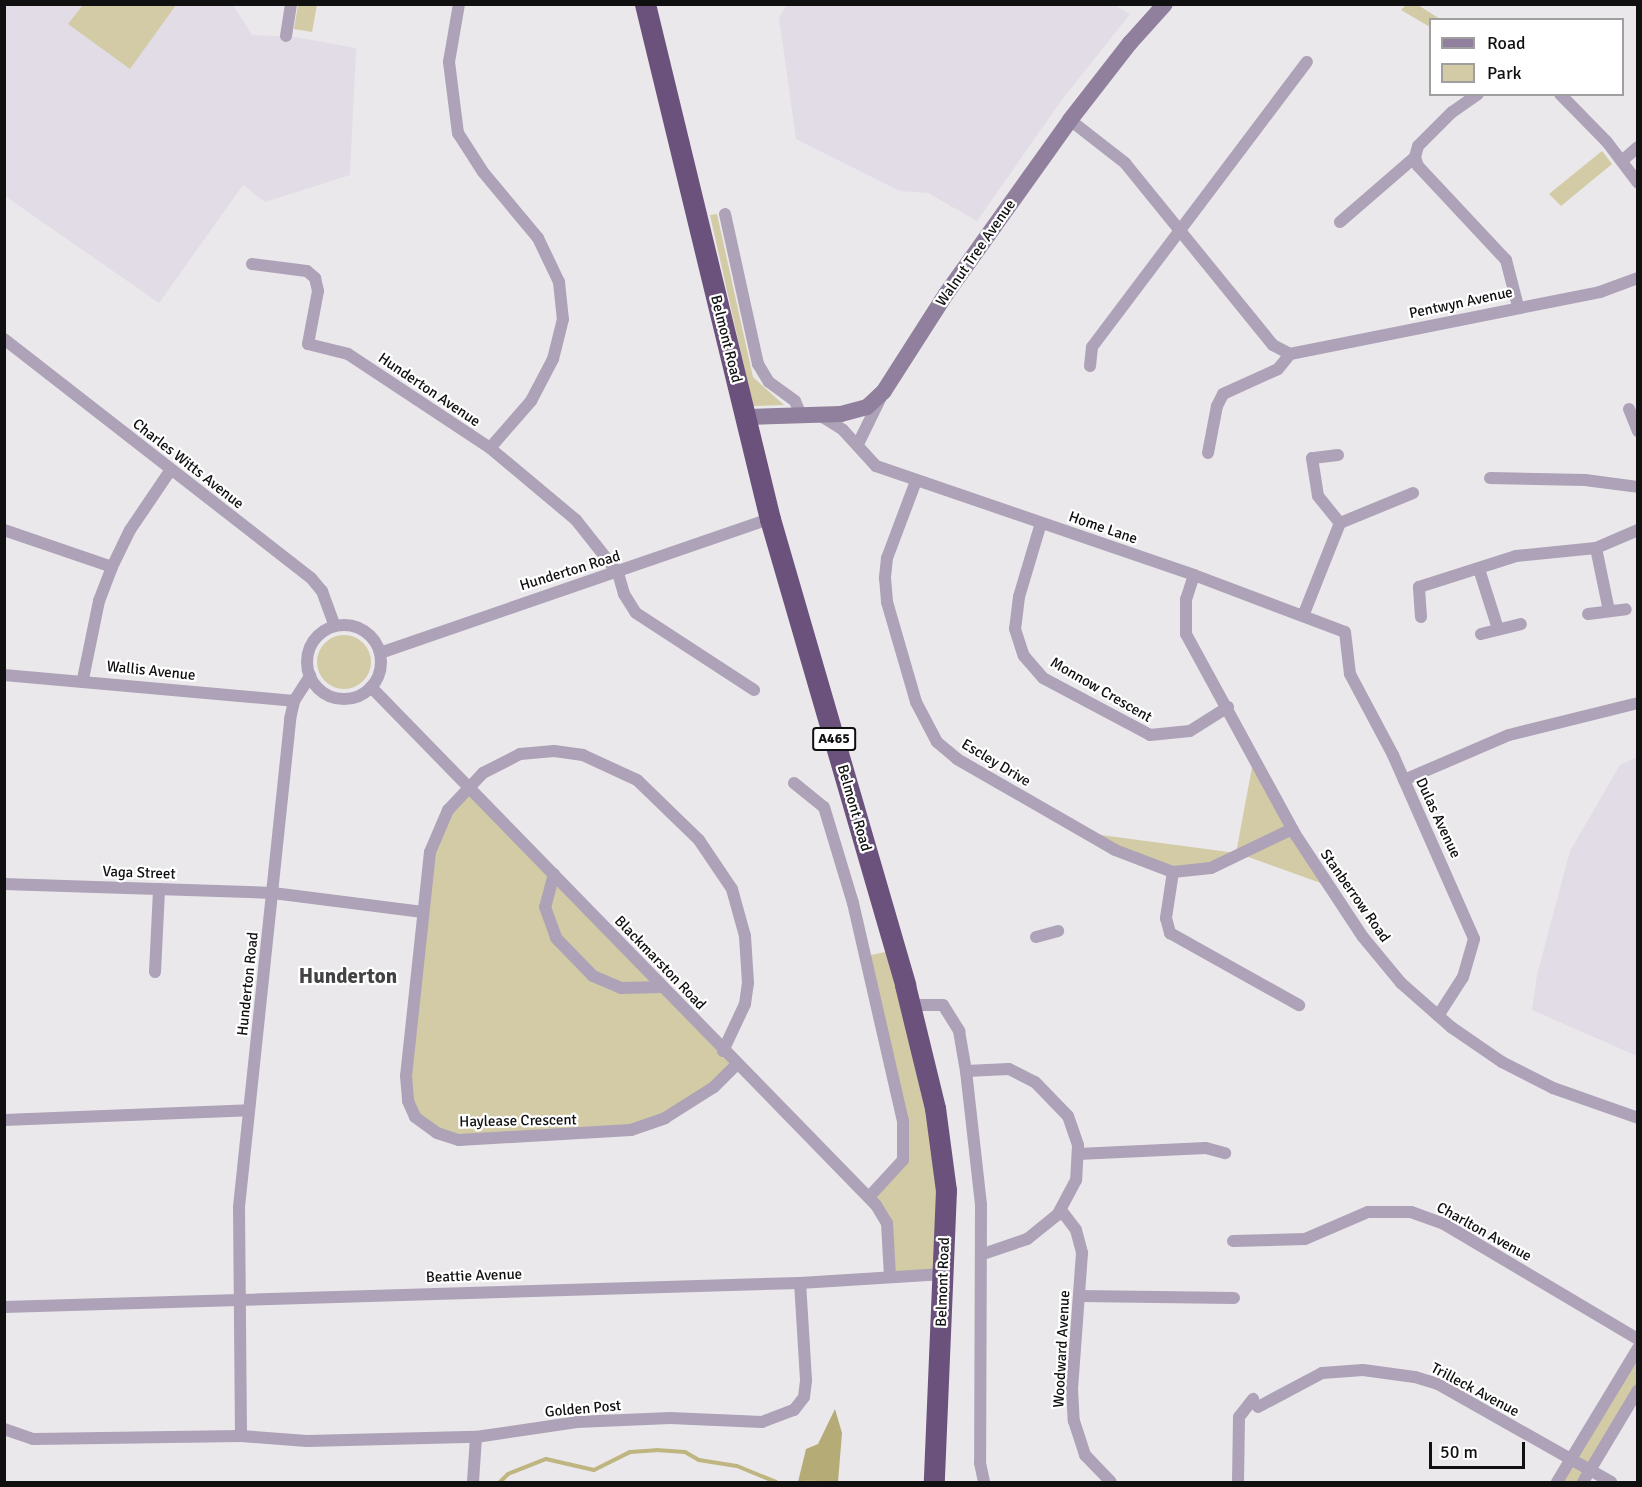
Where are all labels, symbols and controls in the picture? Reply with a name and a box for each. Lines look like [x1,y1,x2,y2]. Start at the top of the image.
legend [1429,18,1624,96]
text: Road [1487,32,1526,54]
text: Park [1487,62,1522,84]
street label: Walnut Tree Avenue [932,196,1020,310]
street label: Pentwyn Avenue [1408,283,1514,323]
street label: Belmont Road [706,293,746,385]
street label: Hunderton Avenue [375,349,483,431]
street label: Charles Witts Avenue [129,415,247,513]
street label: Home Lane [1066,508,1140,548]
street label: Hunderton Road [518,547,622,595]
street label: Monnow Crescent [1047,654,1155,726]
street label: Wallis Avenue [106,657,196,685]
road number: A465 [812,728,856,750]
street label: Escley Drive [958,735,1034,791]
street label: Belmont Road [833,762,875,854]
street label: Dulas Avenue [1412,775,1464,861]
street label: Stanberrow Road [1316,846,1394,946]
street label: Vaga Street [102,863,176,883]
street label: Blackmarston Road [611,912,709,1014]
street label: Hunderton Road [234,931,262,1037]
district label: Hunderton [299,963,397,989]
street label: Haylease Crescent [459,1111,577,1131]
street label: Charlton Avenue [1433,1198,1535,1266]
street label: Belmont Road [932,1237,954,1327]
street label: Beattie Avenue [425,1265,523,1287]
street label: Woodward Avenue [1050,1290,1074,1408]
street label: Trilleck Avenue [1428,1359,1522,1421]
street label: Golden Post [544,1397,622,1421]
scale bar [1432,1430,1528,1468]
text: 50 m [1440,1441,1478,1463]

